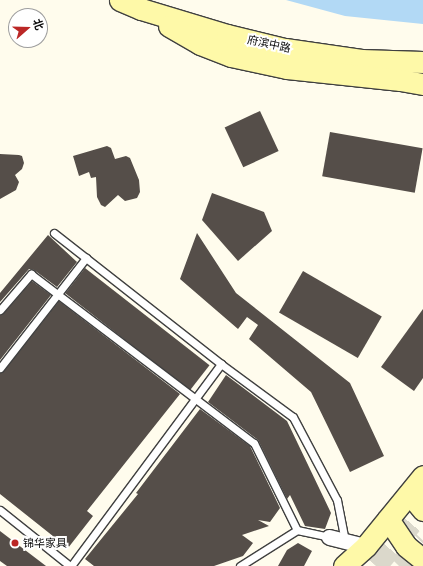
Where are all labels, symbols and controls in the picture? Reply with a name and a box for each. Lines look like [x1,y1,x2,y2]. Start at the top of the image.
north arrow [8,8,48,48]
text: 北 [31,17,46,31]
street label: 府滨中路 [246,33,292,55]
place label: 锦华家具 [23,536,67,550]
marker: 锦华家具 [10,538,20,548]

